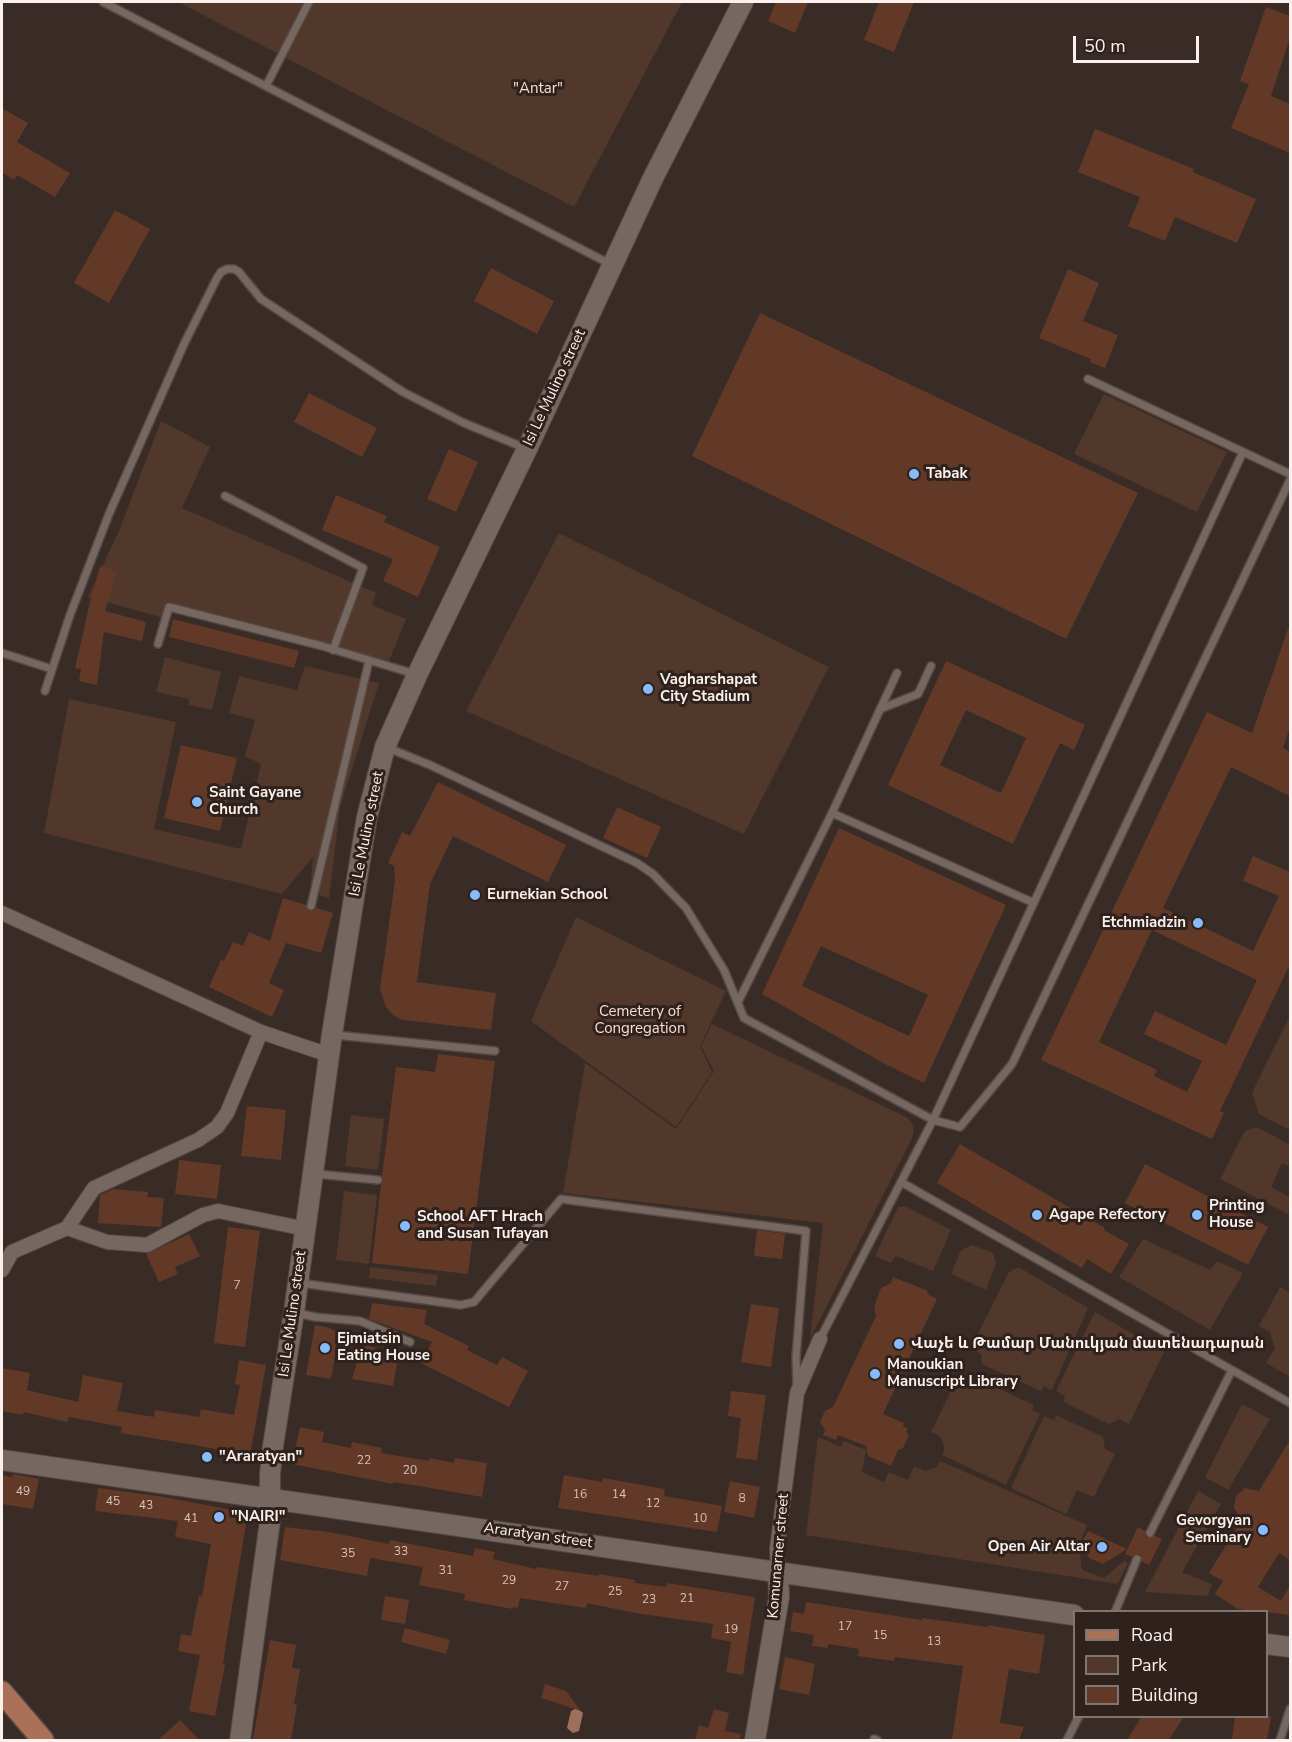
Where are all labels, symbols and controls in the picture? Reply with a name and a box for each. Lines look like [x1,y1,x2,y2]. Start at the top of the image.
scale bar [1076,24,1202,62]
text: 50 m [1084,34,1126,58]
park label: "Antar" [513,80,563,98]
street label: Isi Le Mulino street [520,327,590,449]
place label: Tabak [926,465,968,483]
marker: Tabak [907,467,921,481]
place label: Vagharshapat City Stadium [660,671,757,706]
marker: Vagharshapat City Stadium [641,682,655,696]
street label: Isi Le Mulino street [346,770,388,898]
place label: Saint Gayane Church [209,784,301,819]
marker: Saint Gayane Church [190,795,204,809]
place label: Eurnekian School [487,886,608,904]
marker: Eurnekian School [468,888,482,902]
place label: Etchmiadzin [1102,914,1186,932]
marker: Etchmiadzin [1191,916,1205,930]
park label: Cemetery of Congregation [595,1003,685,1038]
place label: Printing House [1209,1197,1265,1232]
place label: Agape Refectory [1049,1206,1166,1224]
place label: School AFT Hrach and Susan Tufayan [417,1208,549,1243]
marker: Agape Refectory [1030,1208,1044,1222]
marker: Printing House [1190,1208,1204,1222]
marker: School AFT Hrach and Susan Tufayan [398,1219,412,1233]
street label: Isi Le Mulino street [275,1250,311,1378]
house number: 7 [233,1279,241,1293]
place label: Ejmiatsin Eating House [337,1330,430,1365]
place label: Վաչե և Թամար Մանուկյան մատենադարան [911,1335,1264,1353]
marker: Վաչե և Թամար Մանուկյան մատենադարան [892,1337,906,1351]
marker: Ejmiatsin Eating House [318,1341,332,1355]
place label: Manoukian Manuscript Library [887,1356,1018,1391]
marker: Manoukian Manuscript Library [868,1367,882,1381]
place label: "Araratyan" [219,1448,302,1466]
marker: "Araratyan" [200,1450,214,1464]
house number: 22 [357,1454,371,1468]
house number: 20 [403,1464,417,1478]
house number: 49 [16,1485,30,1499]
house number: 16 [573,1488,587,1502]
house number: 14 [612,1488,626,1502]
house number: 8 [738,1492,746,1506]
street label: Komunarner street [765,1493,793,1619]
house number: 45 [106,1495,120,1509]
house number: 12 [646,1497,660,1511]
house number: 43 [139,1499,153,1513]
place label: "NAIRI" [231,1508,286,1526]
marker: "NAIRI" [212,1510,226,1524]
house number: 41 [184,1512,198,1526]
house number: 10 [693,1512,707,1526]
place label: Gevorgyan Seminary [1176,1512,1251,1547]
street label: Araratyan street [483,1519,593,1553]
marker: Gevorgyan Seminary [1256,1523,1270,1537]
place label: Open Air Altar [988,1538,1090,1556]
marker: Open Air Altar [1095,1540,1109,1554]
house number: 33 [394,1545,408,1559]
house number: 35 [341,1547,355,1561]
house number: 31 [439,1564,453,1578]
house number: 29 [502,1574,516,1588]
house number: 27 [555,1580,569,1594]
house number: 25 [608,1585,622,1599]
house number: 21 [680,1592,694,1606]
house number: 23 [642,1593,656,1607]
legend [1073,1610,1268,1718]
house number: 17 [838,1620,852,1634]
house number: 19 [724,1623,738,1637]
text: Road [1131,1623,1173,1647]
house number: 15 [873,1629,887,1643]
house number: 13 [927,1635,941,1649]
text: Park [1131,1653,1167,1677]
text: Building [1131,1683,1198,1707]

